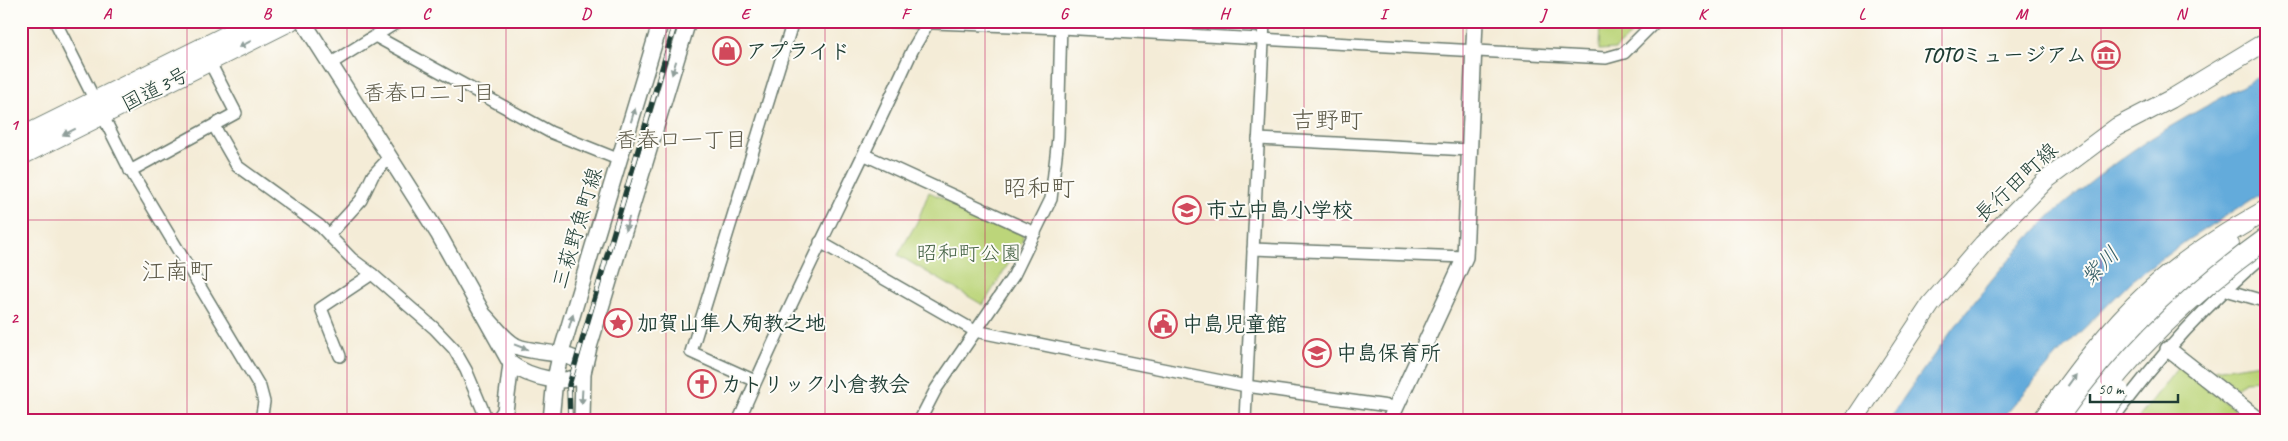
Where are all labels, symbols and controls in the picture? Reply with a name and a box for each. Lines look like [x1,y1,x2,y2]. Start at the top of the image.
text: A [103,4,113,24]
text: B [263,4,273,24]
text: C [422,4,432,24]
text: D [581,4,592,24]
text: E [741,4,752,24]
text: F [901,4,912,24]
text: G [1060,4,1070,24]
text: H [1219,4,1231,24]
text: I [1380,4,1390,24]
text: J [1539,4,1548,24]
text: K [1698,4,1710,24]
text: L [1859,4,1867,24]
text: M [2015,4,2029,24]
text: N [2176,4,2189,24]
shop icon: アプライド [712,36,742,66]
place label: アプライド [746,38,851,64]
one-way arrow [238,40,252,48]
museum icon: TOTOミュージアム [2091,40,2121,70]
place label: TOTOミュージアム [1922,42,2087,68]
street label: 国道3号 [117,61,193,117]
one-way arrow [669,61,677,76]
district label: 香春口二丁目 [363,79,495,107]
district label: 吉野町 [1291,105,1363,135]
one-way arrow [629,108,637,123]
text: 1 [10,115,19,135]
district label: 香春口一丁目 [615,126,747,154]
one-way arrow [61,128,76,136]
street label: 長行田町線 [1969,137,2063,227]
street label: 三萩野魚町線 [546,164,608,292]
district label: 昭和町 [1003,173,1075,203]
school or university icon: 市立中島小学校 [1172,195,1202,225]
place label: 市立中島小学校 [1206,197,1353,223]
one-way arrow [622,216,630,231]
park label: 昭和町公園 [917,240,1022,266]
water label: 紫川 [2075,241,2125,291]
district label: 江南町 [141,256,213,286]
text: 2 [10,308,19,328]
place icon: 加賀山隼人殉教之地 [603,308,633,338]
public building icon: 中島児童館 [1148,309,1178,339]
place label: 加賀山隼人殉教之地 [637,310,826,336]
place label: 中島児童館 [1182,311,1287,337]
one-way arrow [567,313,575,328]
school or university icon: 中島保育所 [1302,338,1332,368]
place label: 中島保育所 [1336,340,1441,366]
one-way arrow [514,343,529,351]
church icon: カトリック小倉教会 [687,369,717,399]
place label: カトリック小倉教会 [721,371,910,397]
scale bar [2090,371,2178,403]
one-way arrow [2067,373,2077,387]
text: 50 m [2098,380,2125,399]
one-way arrow [578,389,586,405]

